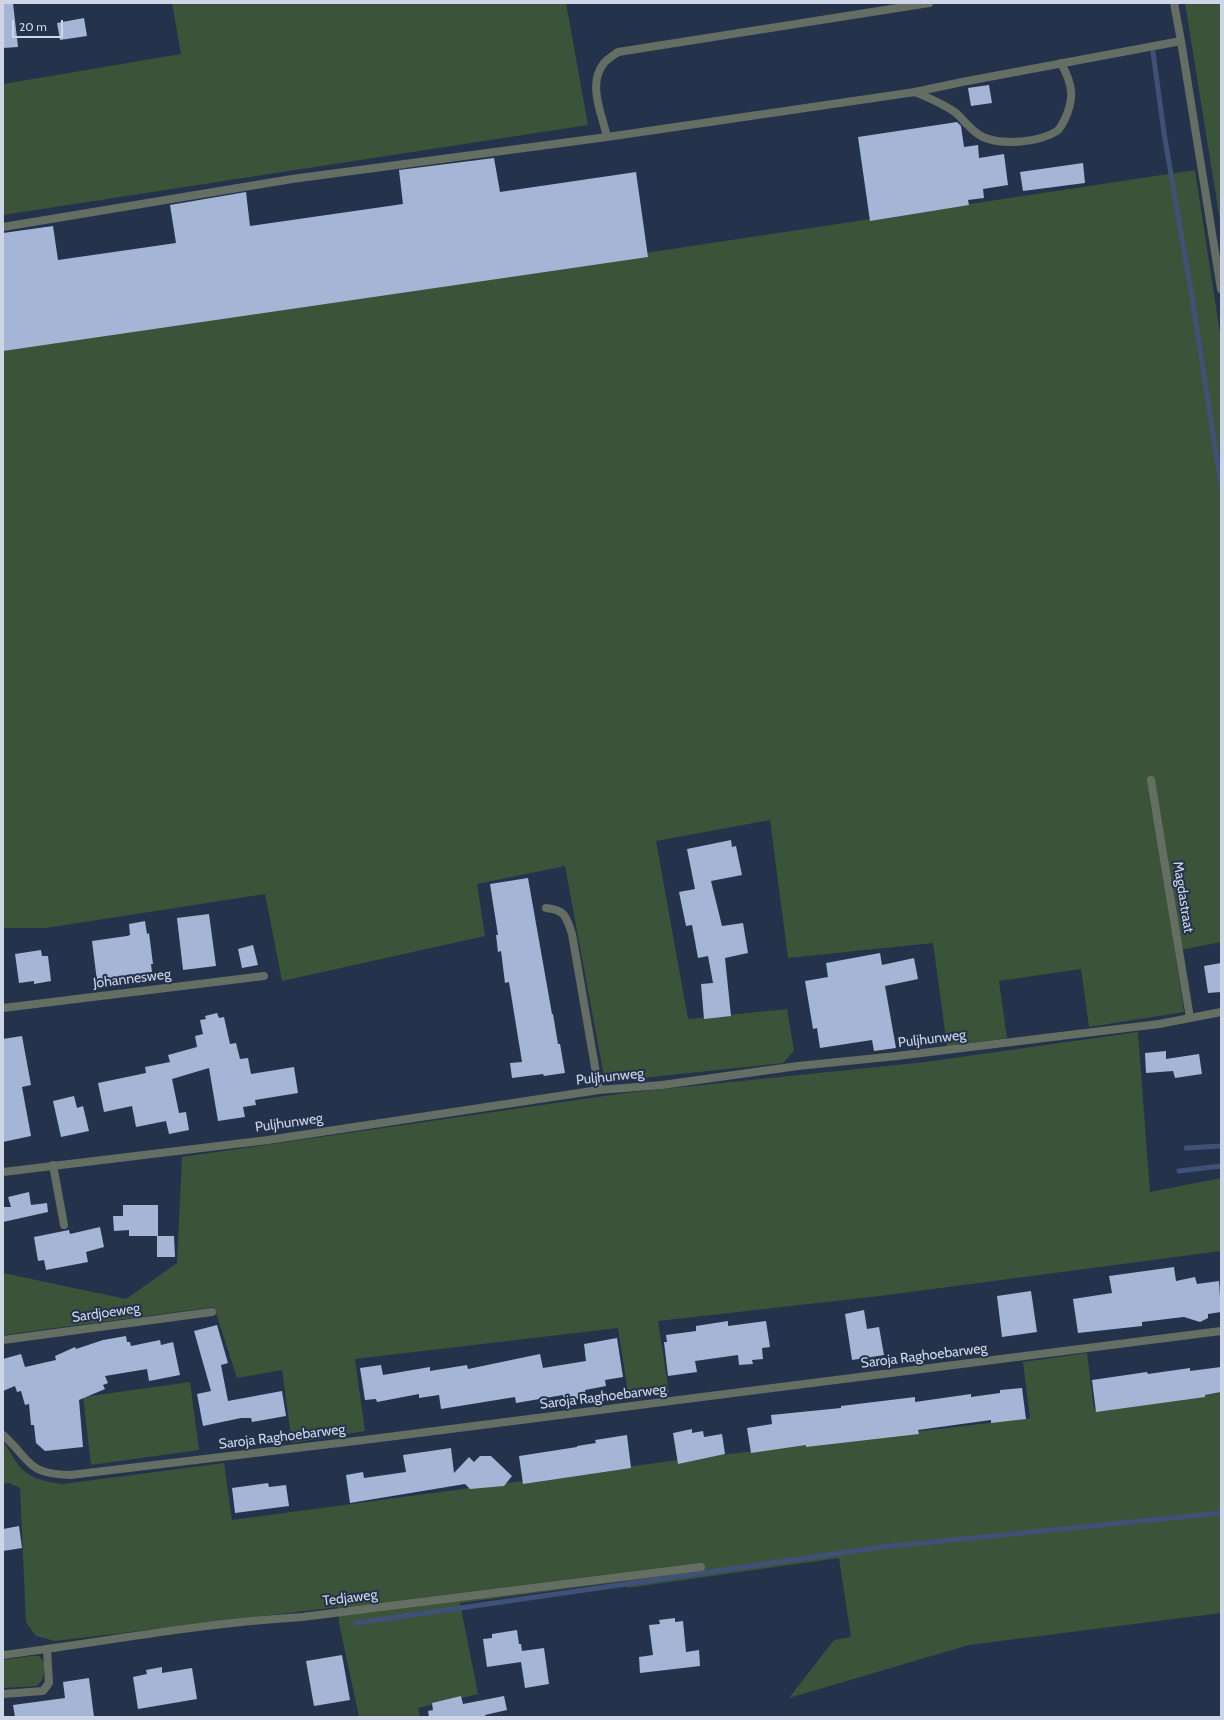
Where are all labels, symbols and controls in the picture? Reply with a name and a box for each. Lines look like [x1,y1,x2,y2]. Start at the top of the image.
scale bar [14,12,65,38]
text: 20 m [19,19,47,34]
street label: Magdastraat [1169,860,1197,934]
street label: Johannesweg [92,966,172,992]
street label: Puljhunweg [897,1026,967,1052]
street label: Puljhunweg [575,1065,645,1089]
street label: Puljhunweg [254,1110,324,1136]
street label: Sardjoeweg [71,1300,141,1326]
street label: Saroja Raghoebarweg [860,1340,988,1372]
street label: Saroja Raghoebarweg [539,1381,667,1413]
street label: Saroja Raghoebarweg [218,1421,346,1453]
street label: Tedjaweg [322,1586,378,1610]

